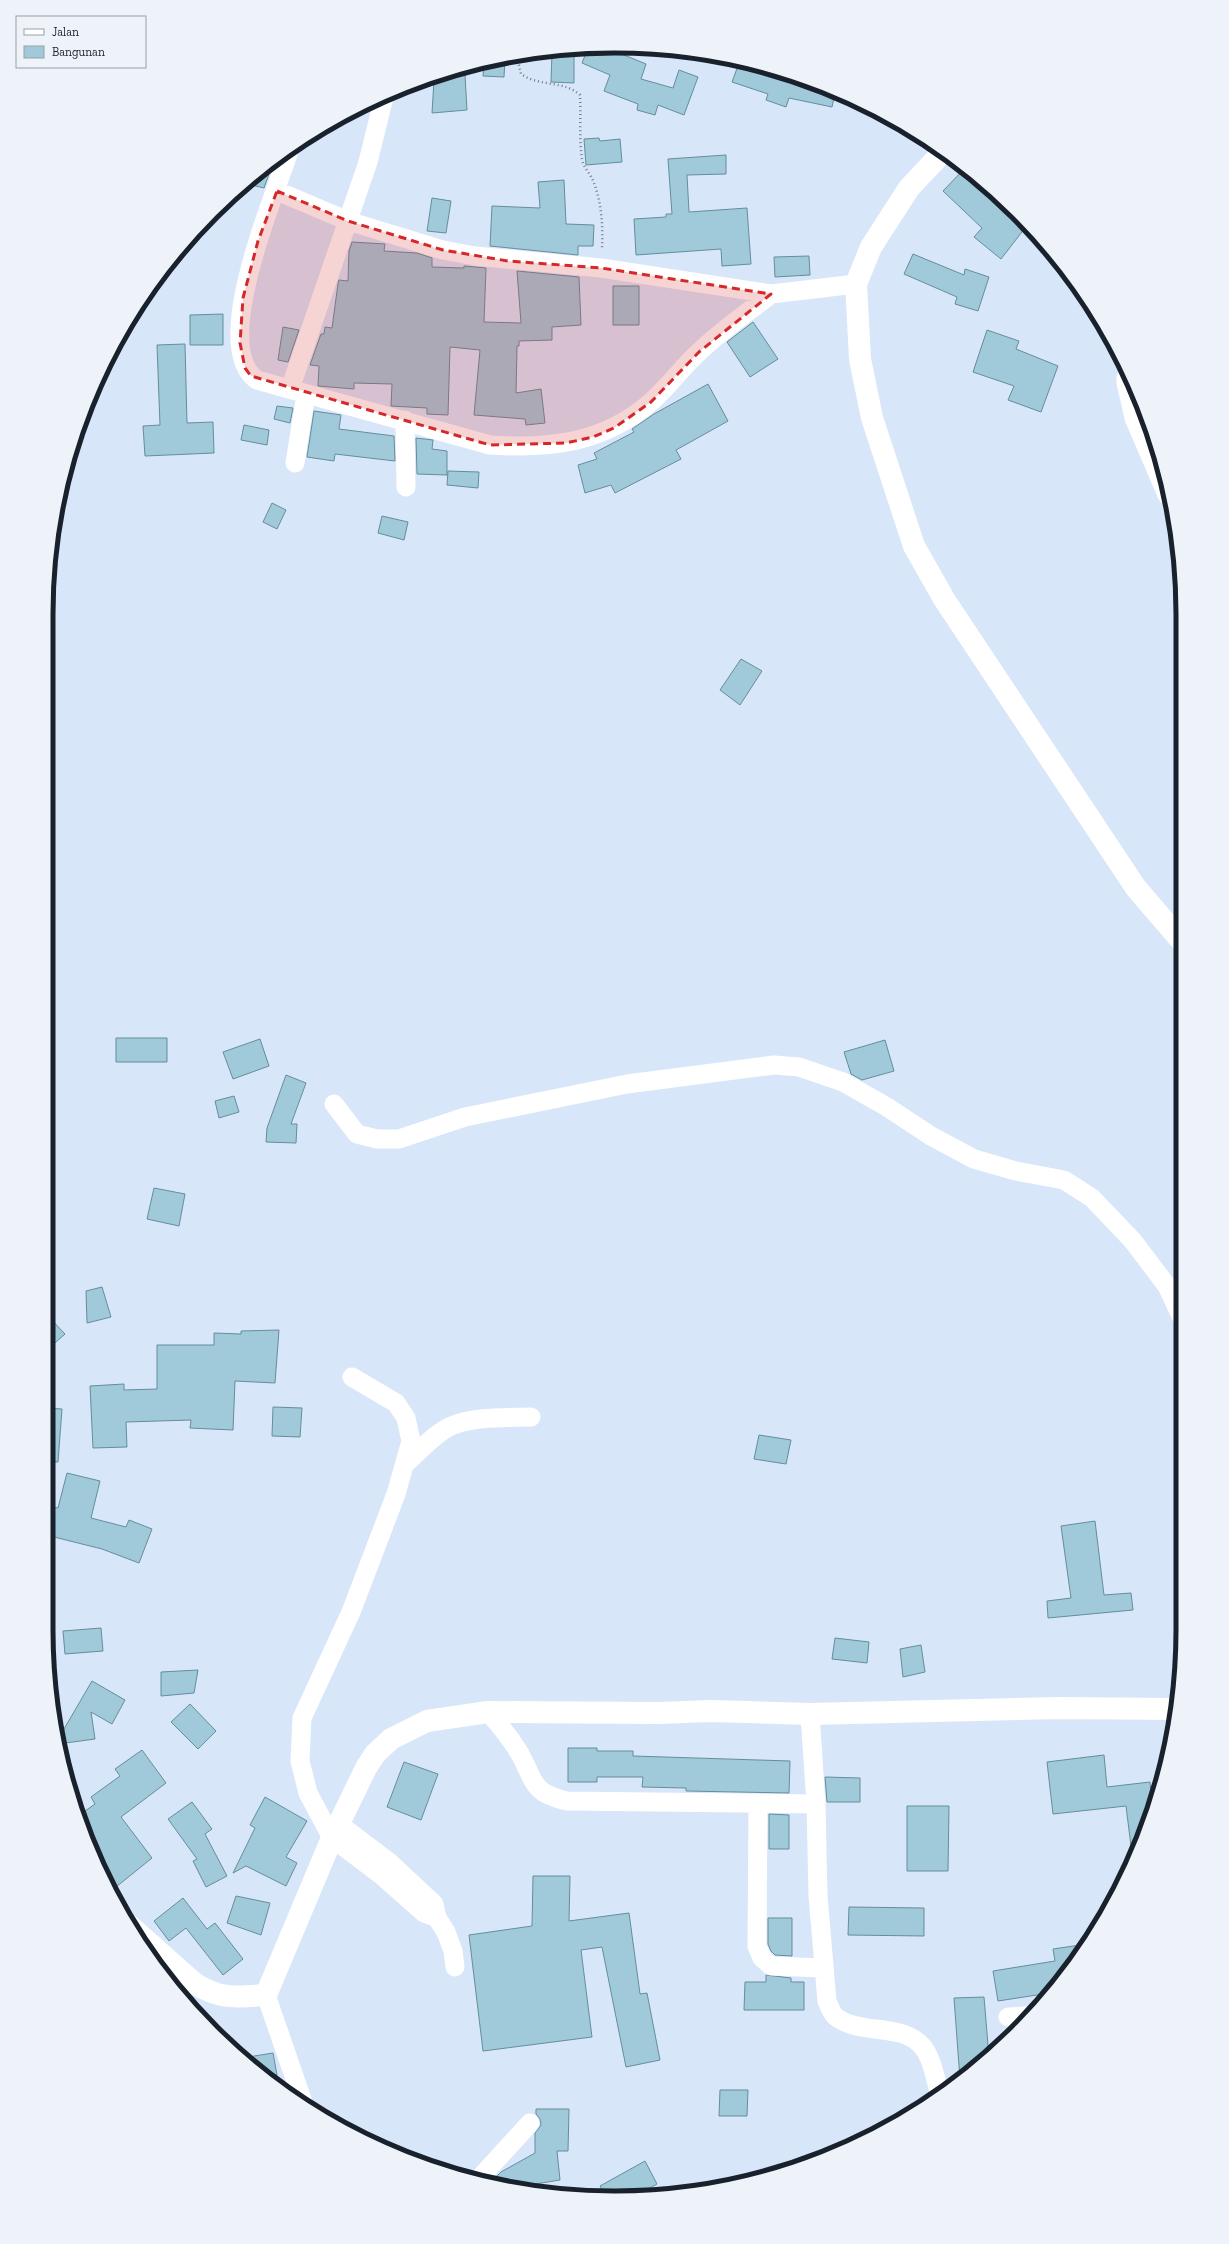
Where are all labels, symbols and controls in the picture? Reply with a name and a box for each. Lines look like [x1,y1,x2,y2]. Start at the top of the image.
legend [16,16,146,68]
text: Jalan [52,25,79,39]
text: Bangunan [52,45,105,59]

